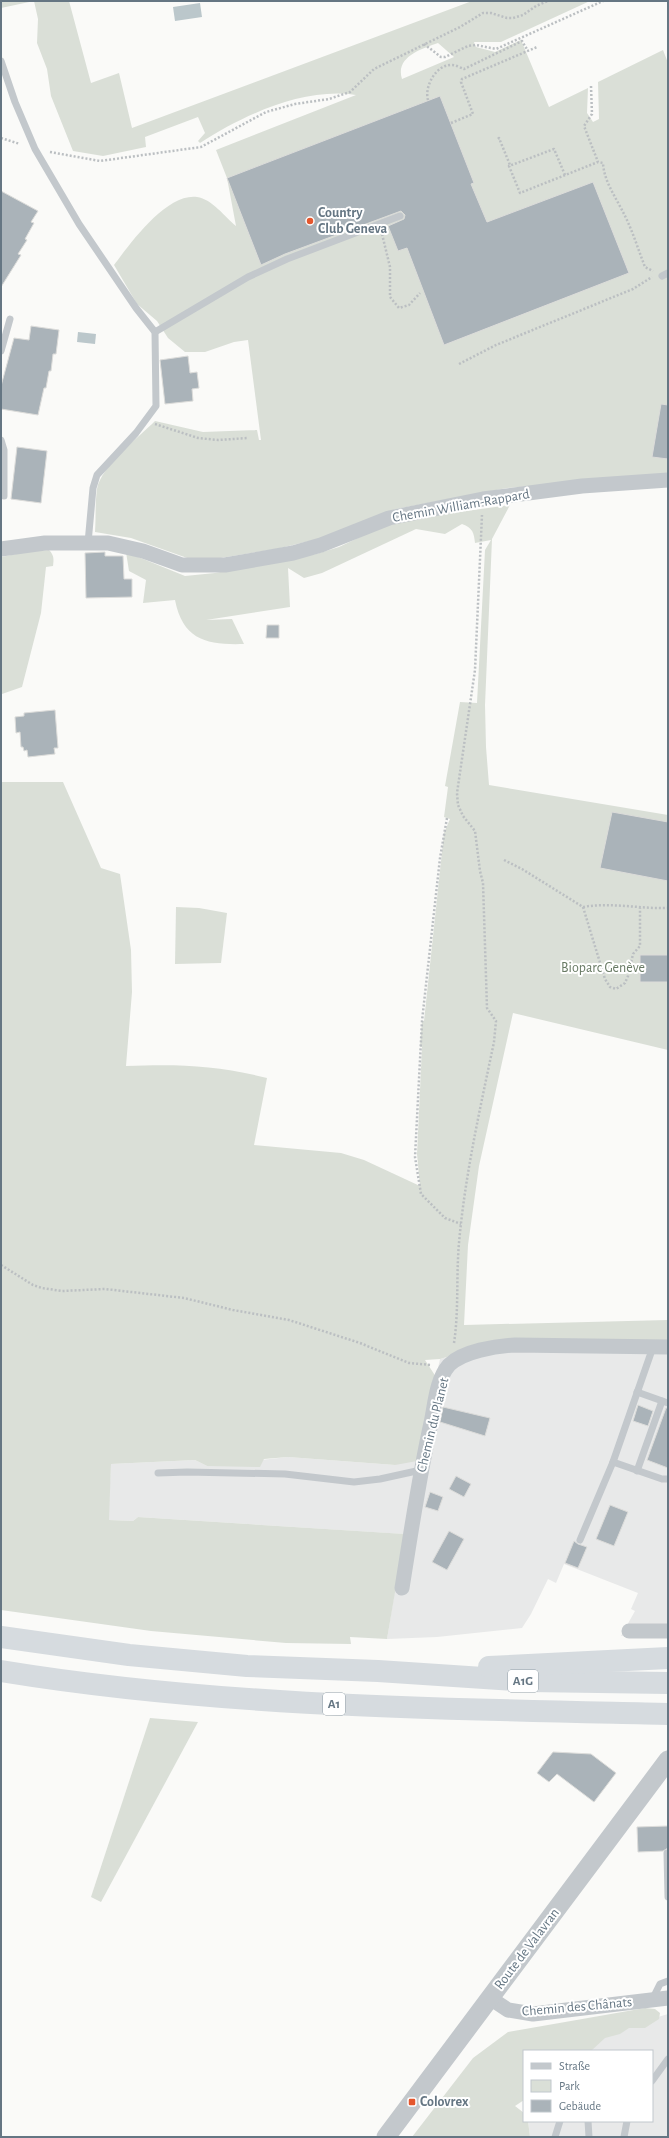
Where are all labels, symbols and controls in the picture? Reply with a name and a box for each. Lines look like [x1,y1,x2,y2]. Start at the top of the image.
place label: Country Club Geneva [318,206,388,236]
marker: Country Club Geneva [305,216,315,226]
street label: Chemin William-Rappard [391,487,531,525]
park label: Bioparc Genève [561,961,645,975]
street label: Chemin du Planet [414,1376,452,1474]
road number: A1G [508,1670,538,1692]
road number: A1 [323,1693,345,1715]
street label: Route de Valavran [492,1906,562,1992]
street label: Chemin des Chânats [521,1995,633,2019]
legend [523,2050,653,2122]
text: Straße [559,2060,590,2072]
text: Park [559,2080,580,2092]
place label: Colovrex [420,2095,469,2109]
marker: Colovrex [407,2097,417,2107]
text: Gebäude [559,2100,601,2112]

